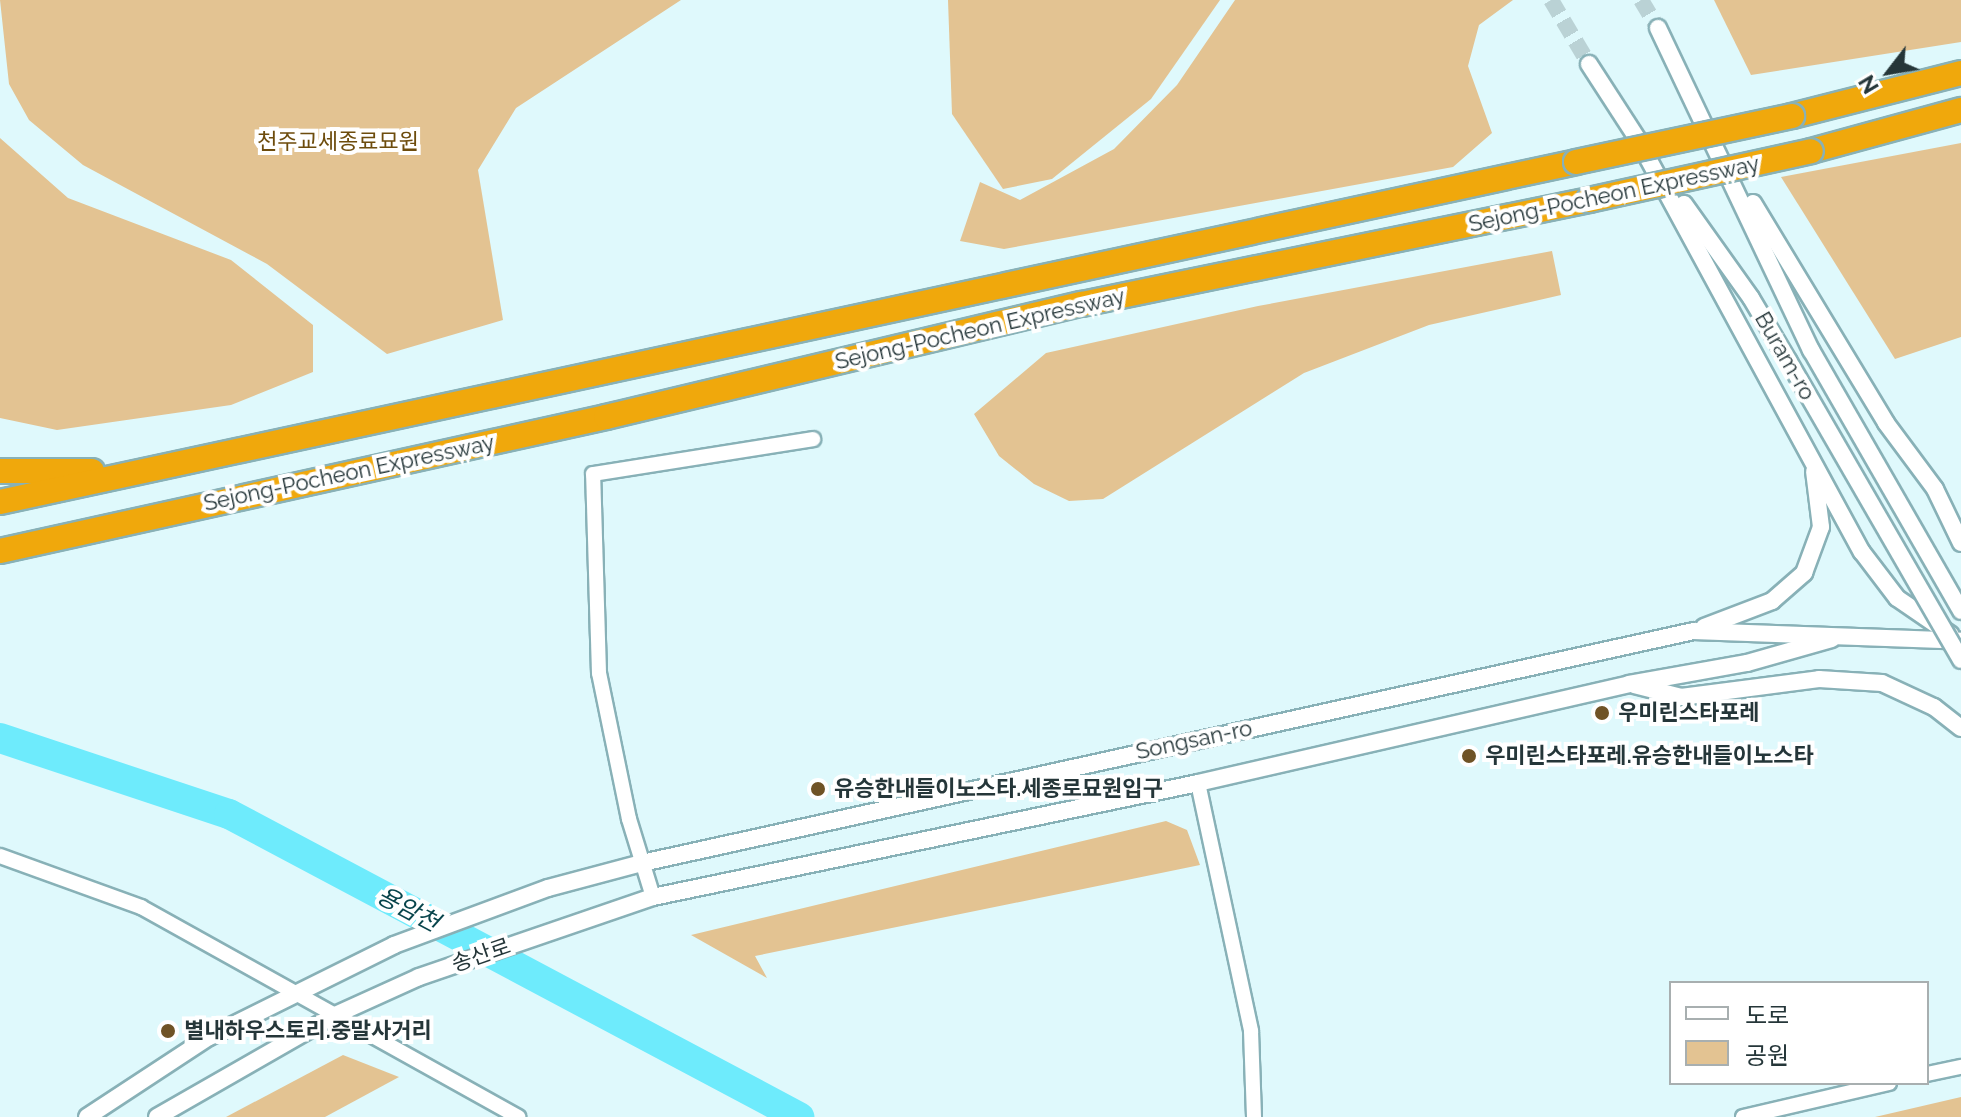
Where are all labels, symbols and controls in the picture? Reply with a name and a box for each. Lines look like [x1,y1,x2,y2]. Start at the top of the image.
north arrow [1849,32,1929,112]
text: N [1853,70,1884,98]
park label: 천주교세종료묘원 [257,129,419,155]
street label: Sejong-Pocheon Expressway [1466,150,1762,238]
street label: Sejong-Pocheon Expressway [833,283,1127,375]
street label: Buram-ro [1749,307,1821,405]
street label: Sejong-Pocheon Expressway [201,429,497,517]
place label: 우미린스타포레 [1618,700,1760,726]
marker: 우미린스타포레 [1593,704,1611,722]
street label: Songsan-ro [1134,715,1254,765]
place label: 우미린스타포레.유승한내들이노스타 [1485,743,1814,769]
marker: 우미린스타포레.유승한내들이노스타 [1460,747,1478,765]
place label: 유승한내들이노스타.세종로묘원입구 [834,776,1163,802]
marker: 유승한내들이노스타.세종로묘원입구 [809,780,827,798]
water label: 용암천 [372,881,444,937]
street label: 송산로 [448,933,514,977]
legend [1669,981,1929,1085]
text: 도로 [1745,1001,1789,1030]
place label: 별내하우스토리.중말사거리 [184,1018,432,1044]
marker: 별내하우스토리.중말사거리 [159,1022,177,1040]
text: 공원 [1745,1041,1789,1070]

